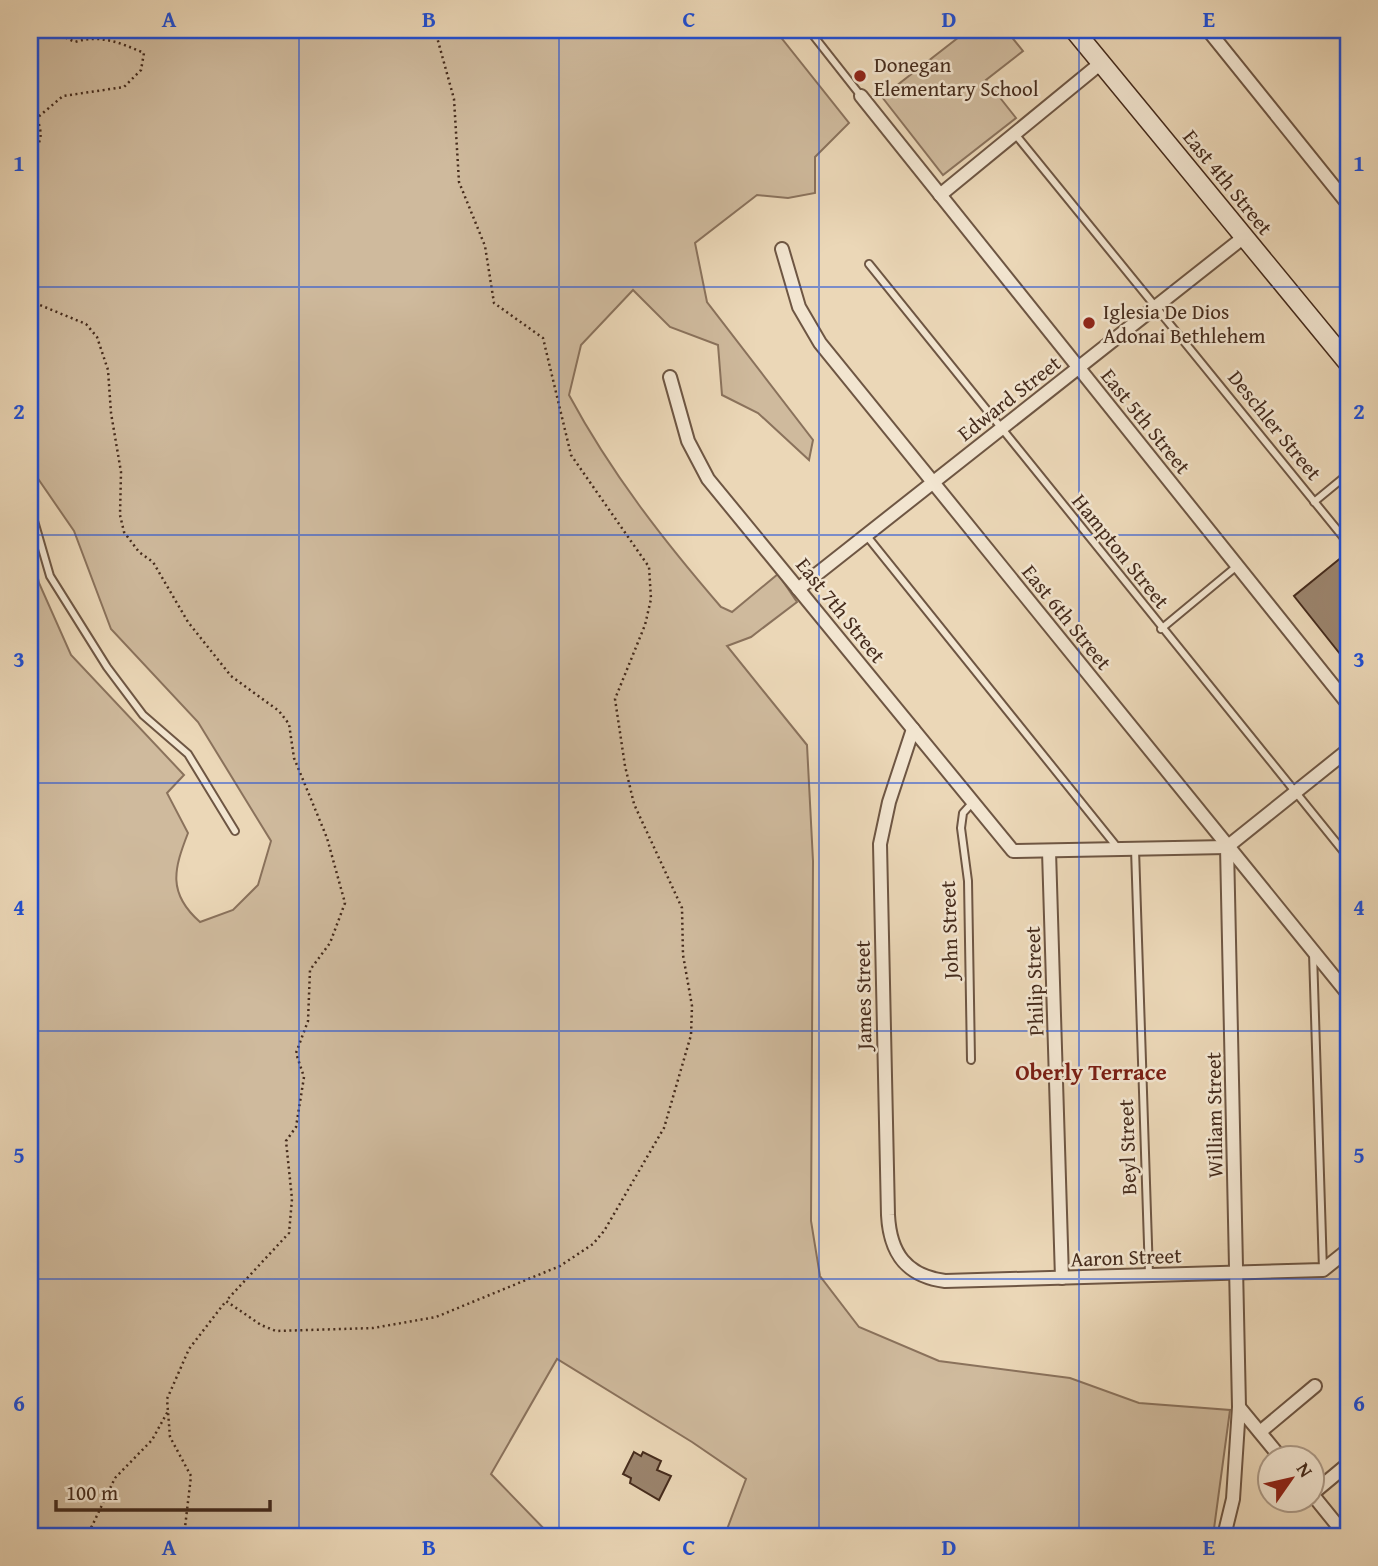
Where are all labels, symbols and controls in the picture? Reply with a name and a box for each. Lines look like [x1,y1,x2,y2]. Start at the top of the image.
text: A [162,2,177,35]
text: B [422,2,436,35]
text: C [682,2,696,35]
text: D [942,2,957,35]
text: E [1203,2,1215,35]
place label: Donegan Elementary School [874,49,1039,104]
marker: Donegan Elementary School [852,68,868,84]
street label: East 4th Street [1176,123,1281,242]
text: 1 [13,146,25,179]
text: 1 [1353,146,1365,179]
place label: Iglesia De Dios Adonai Bethlehem [1103,296,1265,351]
marker: Iglesia De Dios Adonai Bethlehem [1081,315,1097,331]
street label: Edward Street [951,347,1068,448]
street label: East 5th Street [1094,362,1199,481]
street label: Deschler Street [1221,363,1330,487]
text: 2 [13,394,25,427]
text: 2 [1353,394,1365,427]
street label: Hampton Street [1065,487,1177,616]
street label: East 7th Street [789,551,894,670]
street label: East 6th Street [1015,558,1120,677]
text: 3 [13,642,25,675]
text: 3 [1353,642,1365,675]
street label: John Street [932,880,966,983]
text: 4 [13,890,25,923]
text: 4 [1353,890,1365,923]
street label: Philip Street [1017,925,1051,1036]
street label: James Street [847,939,880,1053]
street label: William Street [1197,1051,1231,1178]
district label: Oberly Terrace [1015,1055,1167,1088]
street label: Beyl Street [1110,1098,1144,1195]
text: 5 [13,1138,25,1171]
text: 5 [1353,1138,1365,1171]
street label: Aaron Street [1070,1240,1183,1274]
text: 6 [13,1386,25,1419]
text: 6 [1353,1386,1365,1419]
north arrow [1256,1444,1326,1514]
text: N [1290,1456,1320,1483]
scale bar [56,1468,270,1512]
text: 100 m [66,1477,118,1508]
text: A [162,1530,177,1563]
text: B [422,1530,436,1563]
text: C [682,1530,696,1563]
text: D [942,1530,957,1563]
text: E [1203,1530,1215,1563]

